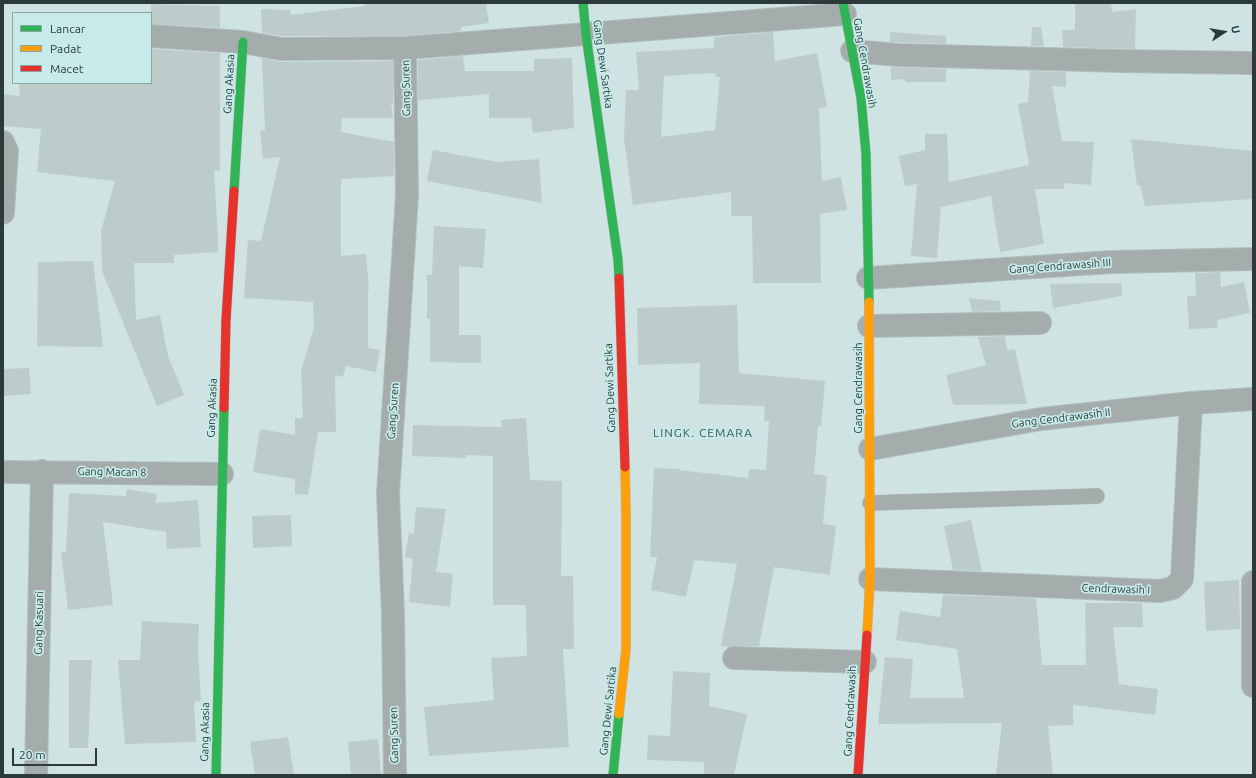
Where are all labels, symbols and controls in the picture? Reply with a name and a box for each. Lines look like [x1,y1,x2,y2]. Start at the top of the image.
legend [12,12,152,84]
north arrow [1204,12,1244,52]
street label: Gang Cendrawasih [851,17,879,109]
street label: Gang Dewi Sartika [590,19,616,109]
text: Lancar [50,22,85,35]
text: U [1229,24,1242,35]
text: Padat [50,42,81,55]
street label: Gang Akasia [221,54,237,114]
street label: Gang Suren [399,60,413,116]
text: Macet [50,62,83,75]
street label: Gang Cendrawasih III [1009,256,1111,276]
street label: Gang Cendrawasih [851,342,865,434]
street label: Gang Dewi Sartika [602,343,618,433]
street label: Gang Akasia [204,378,220,438]
street label: Gang Suren [384,382,402,440]
street label: Gang Cendrawasih II [1011,405,1111,431]
district label: LINGK. CEMARA [653,426,753,440]
street label: Gang Macan 8 [77,465,147,479]
street label: Cendrawasih I [1082,581,1150,597]
street label: Gang Kasuari [32,591,46,655]
street label: Gang Cendrawasih [841,665,859,757]
street label: Gang Dewi Sartika [597,666,619,756]
street label: Gang Akasia [198,702,212,762]
street label: Gang Suren [387,707,401,763]
scale bar [14,740,99,766]
text: 20 m [19,748,46,761]

